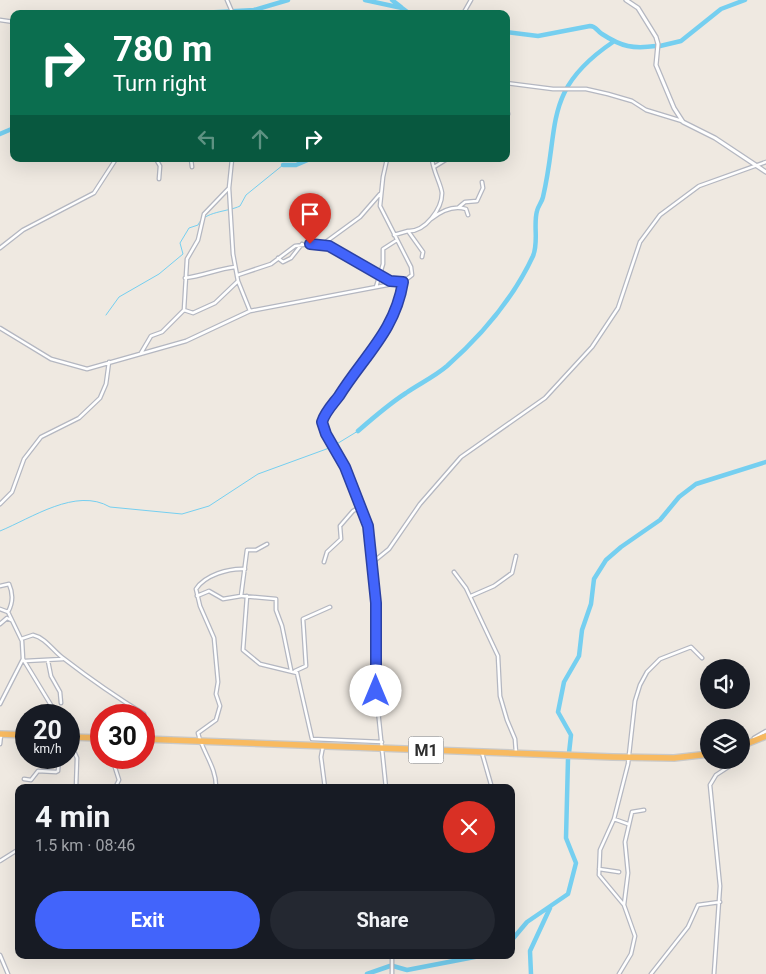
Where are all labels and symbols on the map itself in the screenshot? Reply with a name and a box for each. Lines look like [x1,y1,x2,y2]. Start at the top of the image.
pin [289,193,331,244]
position arrow [349,664,401,716]
speed limit sign: 30 [90,704,155,769]
road number: M1 [408,736,444,764]

